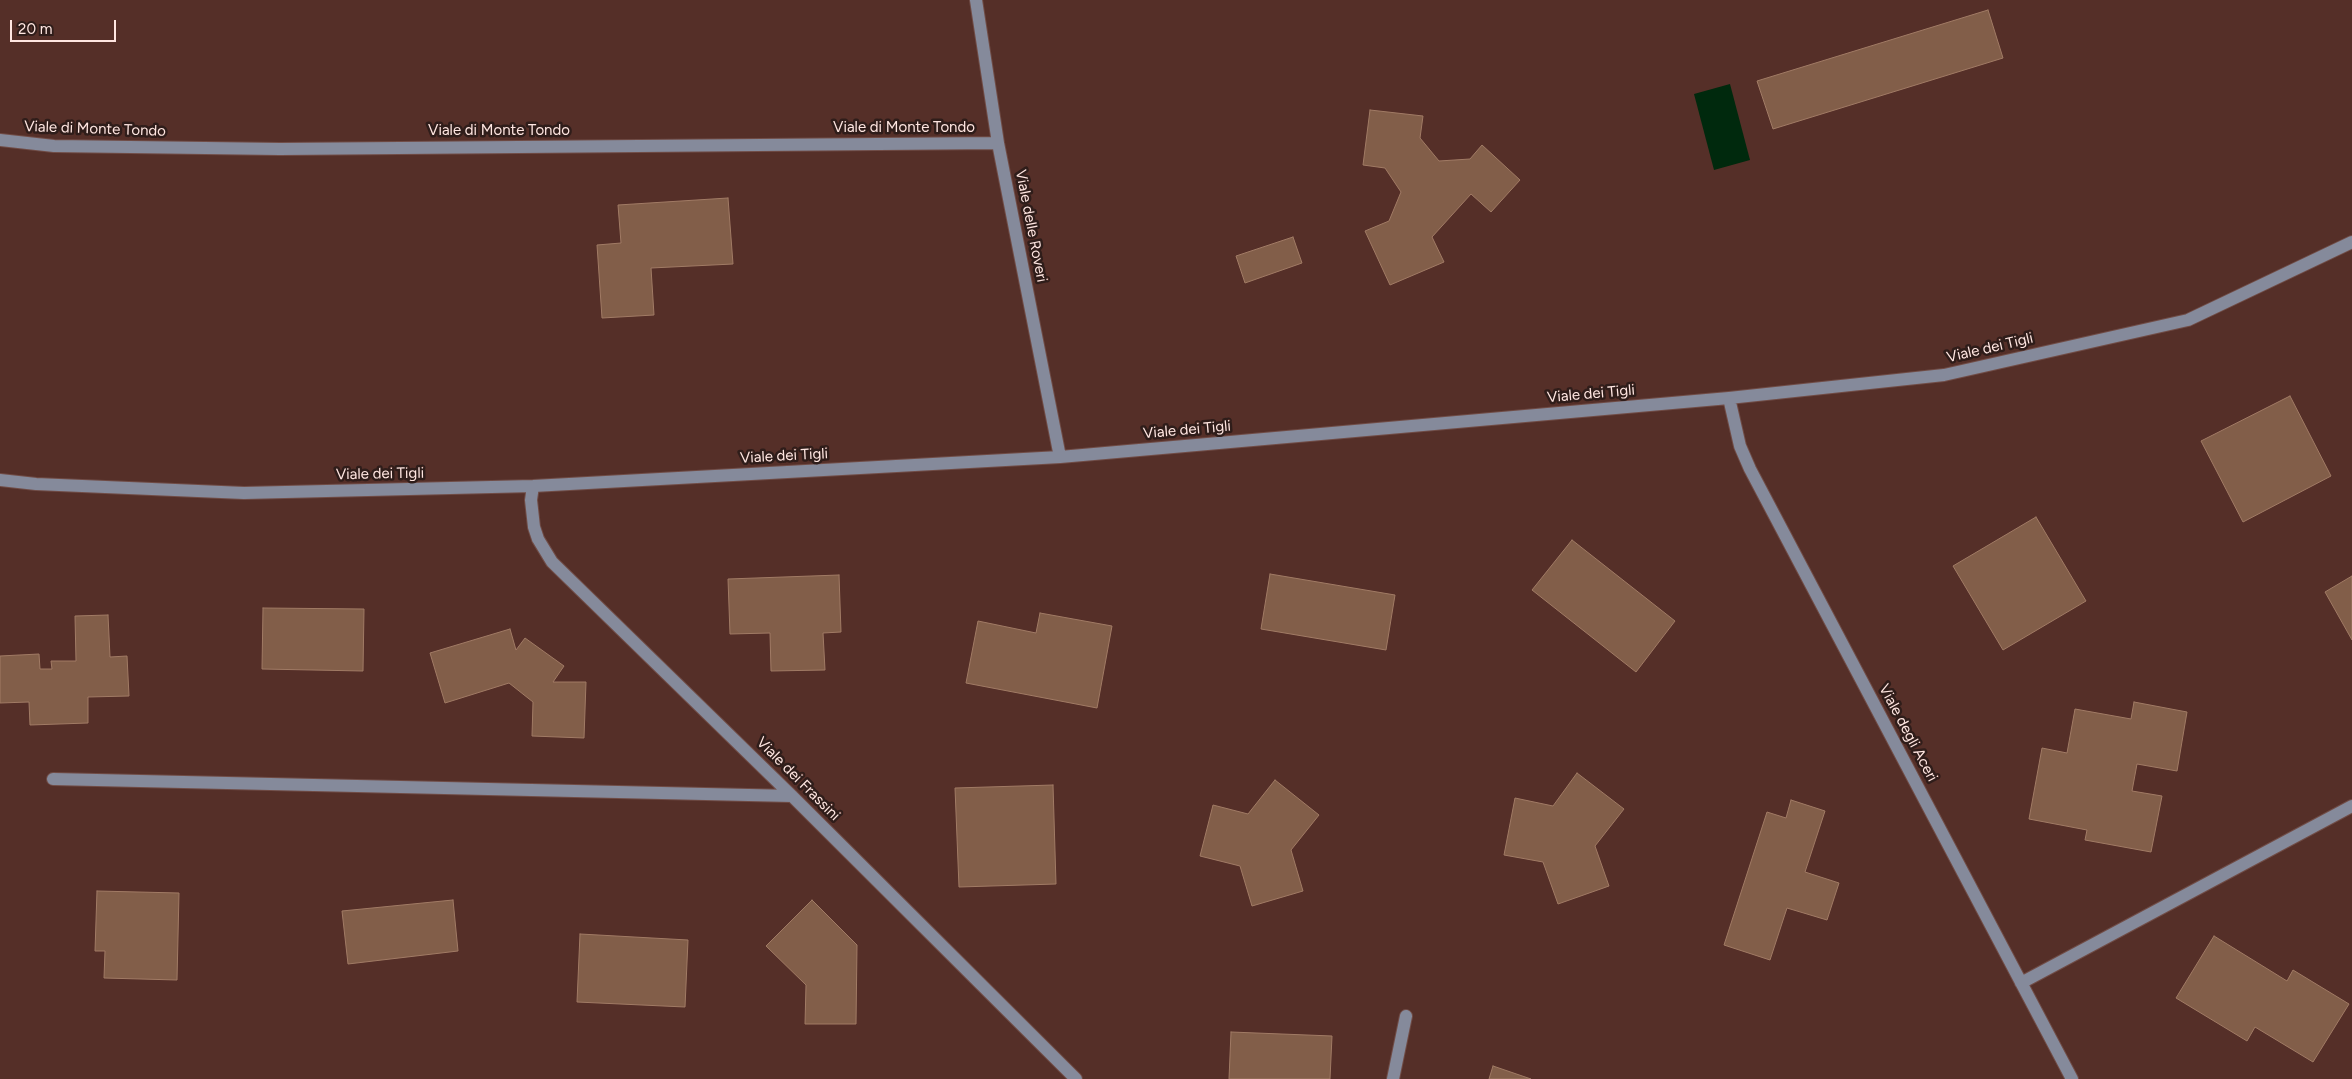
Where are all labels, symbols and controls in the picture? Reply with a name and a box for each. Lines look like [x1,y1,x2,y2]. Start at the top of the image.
scale bar [12,10,119,42]
text: 20 m [18,20,52,38]
street label: Viale di Monte Tondo [24,118,166,140]
street label: Viale di Monte Tondo [833,119,975,137]
street label: Viale di Monte Tondo [428,122,570,140]
street label: Viale delle Roveri [1011,168,1051,284]
street label: Viale dei Tigli [1945,329,2035,367]
street label: Viale dei Tigli [1546,381,1636,407]
street label: Viale dei Tigli [1142,417,1232,443]
street label: Viale dei Tigli [739,445,829,467]
street label: Viale dei Tigli [336,464,424,484]
street label: Viale degli Aceri [1875,681,1941,785]
street label: Viale dei Frassini [752,733,844,825]

